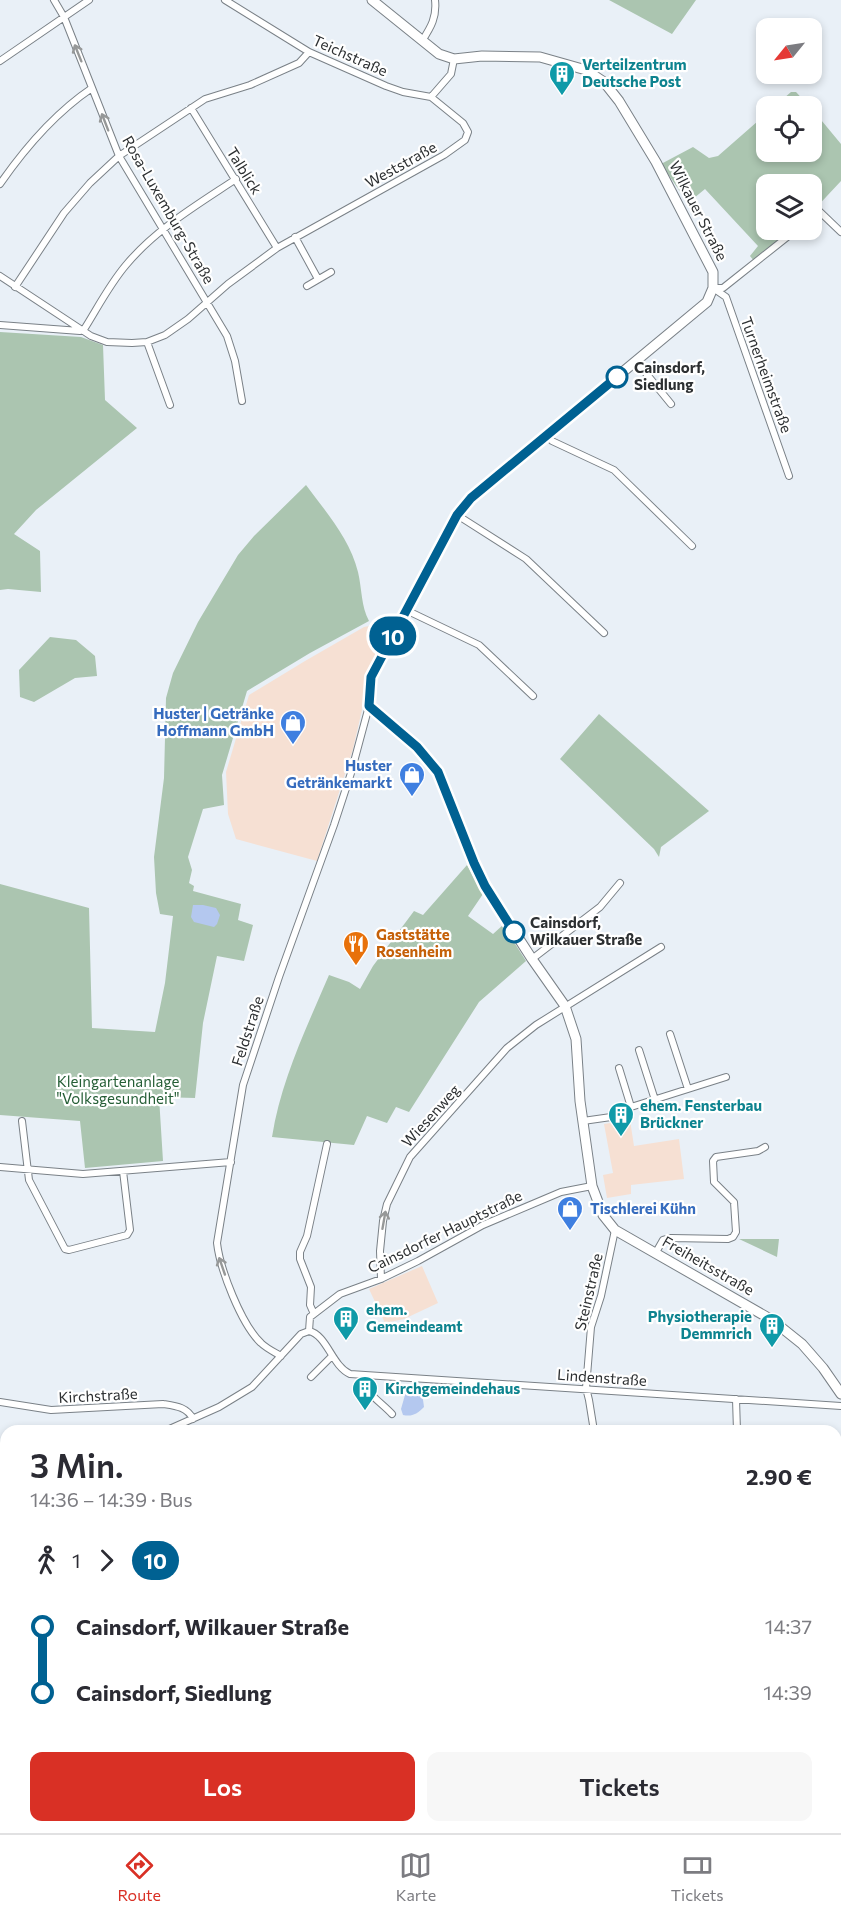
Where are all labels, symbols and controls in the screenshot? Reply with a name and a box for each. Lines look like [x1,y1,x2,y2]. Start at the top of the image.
north arrow [756,18,822,84]
map controls [756,18,822,240]
street label: Teichstraße [310,31,391,80]
one-way arrow [72,44,83,62]
place label: Verteilzentrum Deutsche Post [582,55,687,90]
building icon: Verteilzentrum Deutsche Post [547,59,577,97]
button: locate [756,96,822,162]
one-way arrow [99,113,110,132]
street label: Rosa-Luxemburg-Straße [119,132,219,287]
street label: Weststraße [362,137,439,191]
street label: Talblick [223,144,266,197]
street label: Wilkauer Straße [666,158,732,264]
button: layers [756,174,822,240]
street label: Turnerheimstraße [738,314,796,435]
place label: Cainsdorf, Siedlung [634,358,705,393]
marker: Cainsdorf, Siedlung [606,366,628,388]
line badge: 10 [366,616,420,656]
text: 10 [381,624,405,649]
place label: Huster | Getränke Hoffmann GmbH [153,704,274,739]
shop icon: Huster | Getränke Hoffmann GmbH [278,708,308,746]
place label: Huster Getränkemarkt [286,756,392,791]
shop icon: Huster Getränkemarkt [397,760,427,798]
place label: Cainsdorf, Wilkauer Straße [530,913,642,948]
marker: Cainsdorf, Wilkauer Straße [503,921,525,943]
place label: Gaststätte Rosenheim [376,925,452,960]
restaurant icon: Gaststätte Rosenheim [341,929,371,967]
street label: Feldstraße [227,993,267,1068]
park label: Kleingartenanlage "Volksgesundheit" [57,1072,179,1107]
street label: Wiesenweg [397,1080,463,1150]
place label: ehem. Fensterbau Brückner [640,1096,762,1131]
building icon: ehem. Fensterbau Brückner [606,1100,636,1138]
street label: Cainsdorfer Hauptstraße [365,1186,525,1276]
shop icon: Tischlerei Kühn [555,1194,585,1232]
place label: Tischlerei Kühn [590,1199,696,1217]
one-way arrow [379,1211,390,1231]
street label: Freiheitsstraße [659,1232,758,1299]
street label: Steinstraße [570,1251,606,1332]
one-way arrow [215,1257,226,1275]
place label: ehem. Gemeindeamt [366,1300,463,1335]
building icon: ehem. Gemeindeamt [331,1304,361,1342]
place label: Physiotherapie Demmrich [648,1307,752,1342]
building icon: Physiotherapie Demmrich [757,1311,787,1349]
street label: Lindenstraße [557,1365,648,1389]
building icon: Kirchgemeindehaus [350,1374,380,1412]
place label: Kirchgemeindehaus [385,1379,520,1397]
street label: Kirchstraße [58,1384,138,1406]
text: 3 Min. [30,1444,124,1485]
text: 2.90 € [746,1463,812,1490]
text: 14:36 – 14:39 · Bus [30,1487,193,1511]
icon: walk [30,1544,63,1577]
icon: forward [90,1544,123,1577]
text: 1 [72,1548,81,1572]
text: 10 [144,1548,167,1573]
text: Cainsdorf, Wilkauer Straße [76,1613,349,1640]
text: 14:37 [765,1614,812,1638]
text: Cainsdorf, Siedlung [76,1679,272,1706]
text: 14:39 [763,1680,812,1704]
button: Los [30,1752,415,1821]
button: Tickets [427,1752,812,1821]
tab: Route [117,1849,161,1904]
tab: Karte [396,1849,436,1904]
tab: Tickets [671,1849,724,1904]

